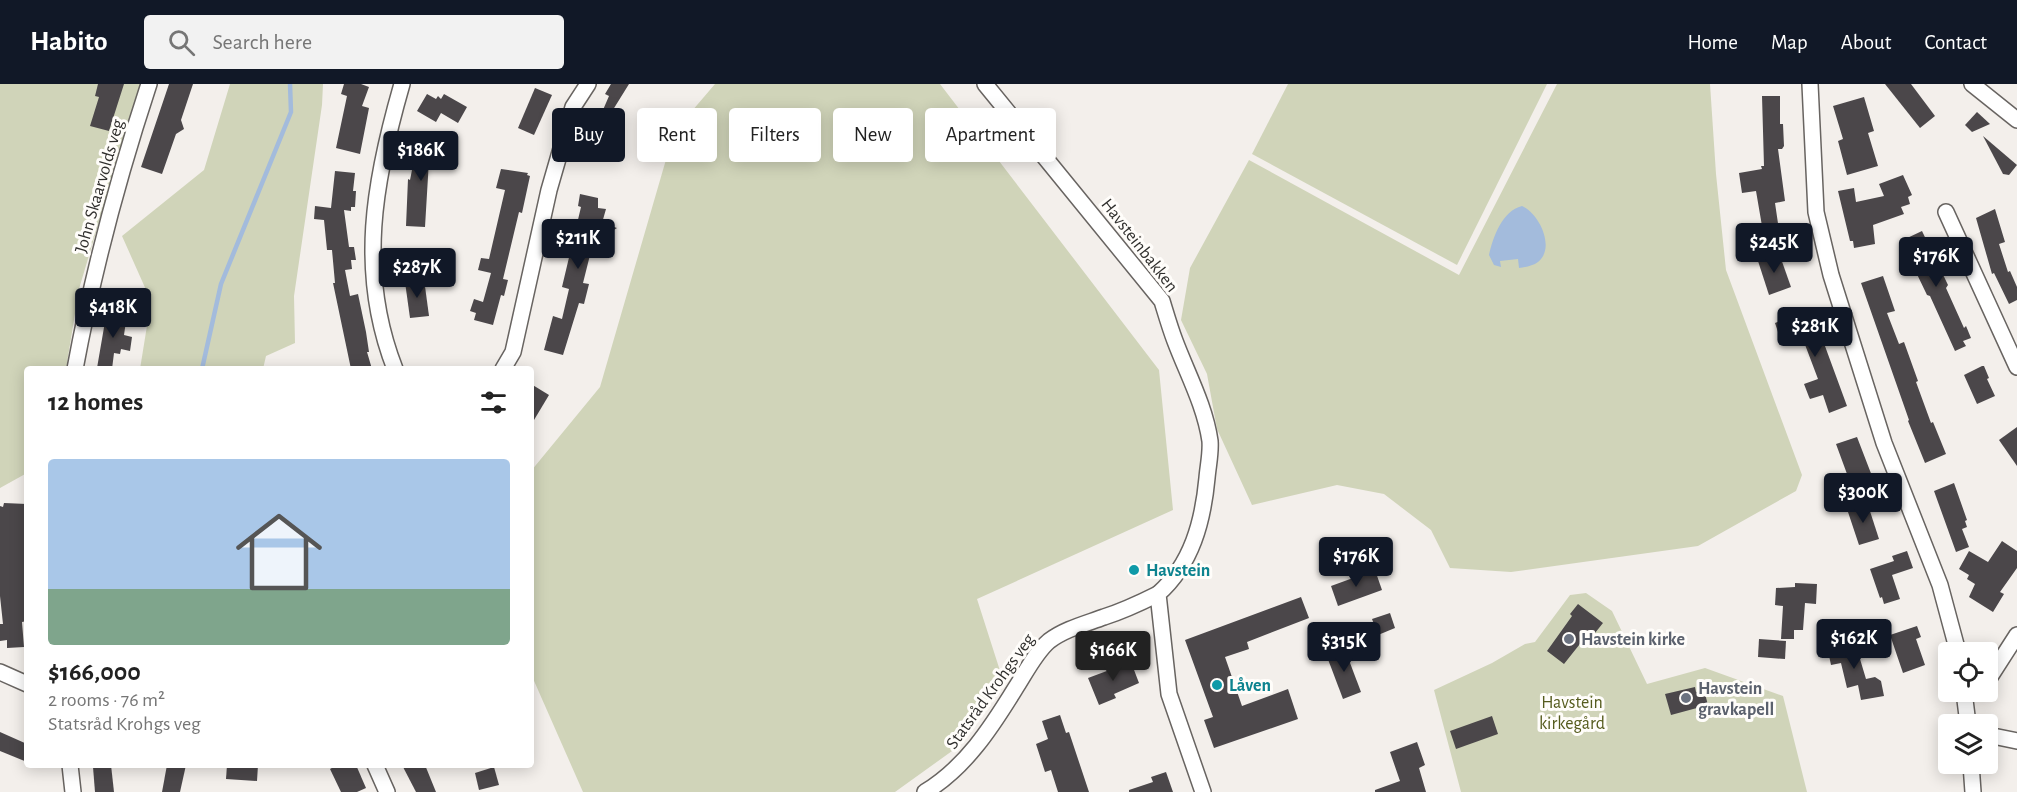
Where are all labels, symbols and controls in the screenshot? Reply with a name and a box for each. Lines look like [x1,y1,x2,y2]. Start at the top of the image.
search box [144,15,564,69]
icon: search [165,26,198,59]
text: Habito [30,28,108,56]
text: Search here [213,31,312,53]
text: Home [1687,32,1738,53]
text: Map [1771,32,1808,53]
text: About [1841,32,1891,53]
text: Contact [1924,32,1987,53]
chip: Buy [552,108,625,162]
chip: Rent [637,108,717,162]
chip: Filters [729,108,821,162]
chip: New [833,108,913,162]
chip: Apartment [925,108,1056,162]
street label: John Skaarvolds veg [72,117,128,255]
pin: $186K [379,131,463,182]
text: $186K [397,140,445,160]
street label: Havsteinbakken [1097,196,1181,296]
pin: $211K [536,219,620,270]
pin: $245K [1732,223,1816,274]
text: $211K [556,228,600,248]
text: $245K [1750,232,1798,252]
pin: $176K [1894,237,1978,288]
text: $176K [1913,246,1959,266]
pin: $287K [375,248,459,299]
text: $287K [393,257,441,277]
pin: $418K [71,288,155,339]
text: $418K [89,297,137,317]
pin: $281K [1773,307,1857,358]
text: $281K [1791,316,1839,336]
icon: filters [477,386,510,419]
text: 12 homes [48,389,143,415]
pin: $300K [1821,473,1905,524]
text: $300K [1838,482,1888,502]
icon: home [225,498,333,606]
pin: $176K [1314,537,1398,588]
text: $176K [1333,546,1379,566]
place label: Havstein [1146,562,1210,580]
marker: Havstein [1127,563,1141,577]
pin: $162K [1812,619,1896,670]
pin: $315K [1302,622,1386,673]
text: $162K [1831,628,1877,648]
street label: Statsråd Krohgs veg [943,630,1039,752]
pin: $166K [1071,631,1155,682]
text: $315K [1321,631,1367,651]
place label: Havstein kirke [1581,631,1685,649]
marker: Havstein kirke [1562,632,1576,646]
text: $166K [1089,640,1137,660]
map controls [1938,642,1998,774]
button: locate [1938,642,1998,702]
text: $166,000 [48,659,141,685]
place label: Låven [1229,677,1271,695]
marker: Låven [1210,678,1224,692]
place label: Havstein gravkapell [1698,680,1774,719]
text: 2 rooms · 76 m² [48,690,165,710]
marker: Havstein gravkapell [1679,691,1693,705]
park label: Havstein kirkegård [1539,694,1605,733]
text: Statsråd Krohgs veg [48,714,201,734]
button: layers [1938,714,1998,774]

